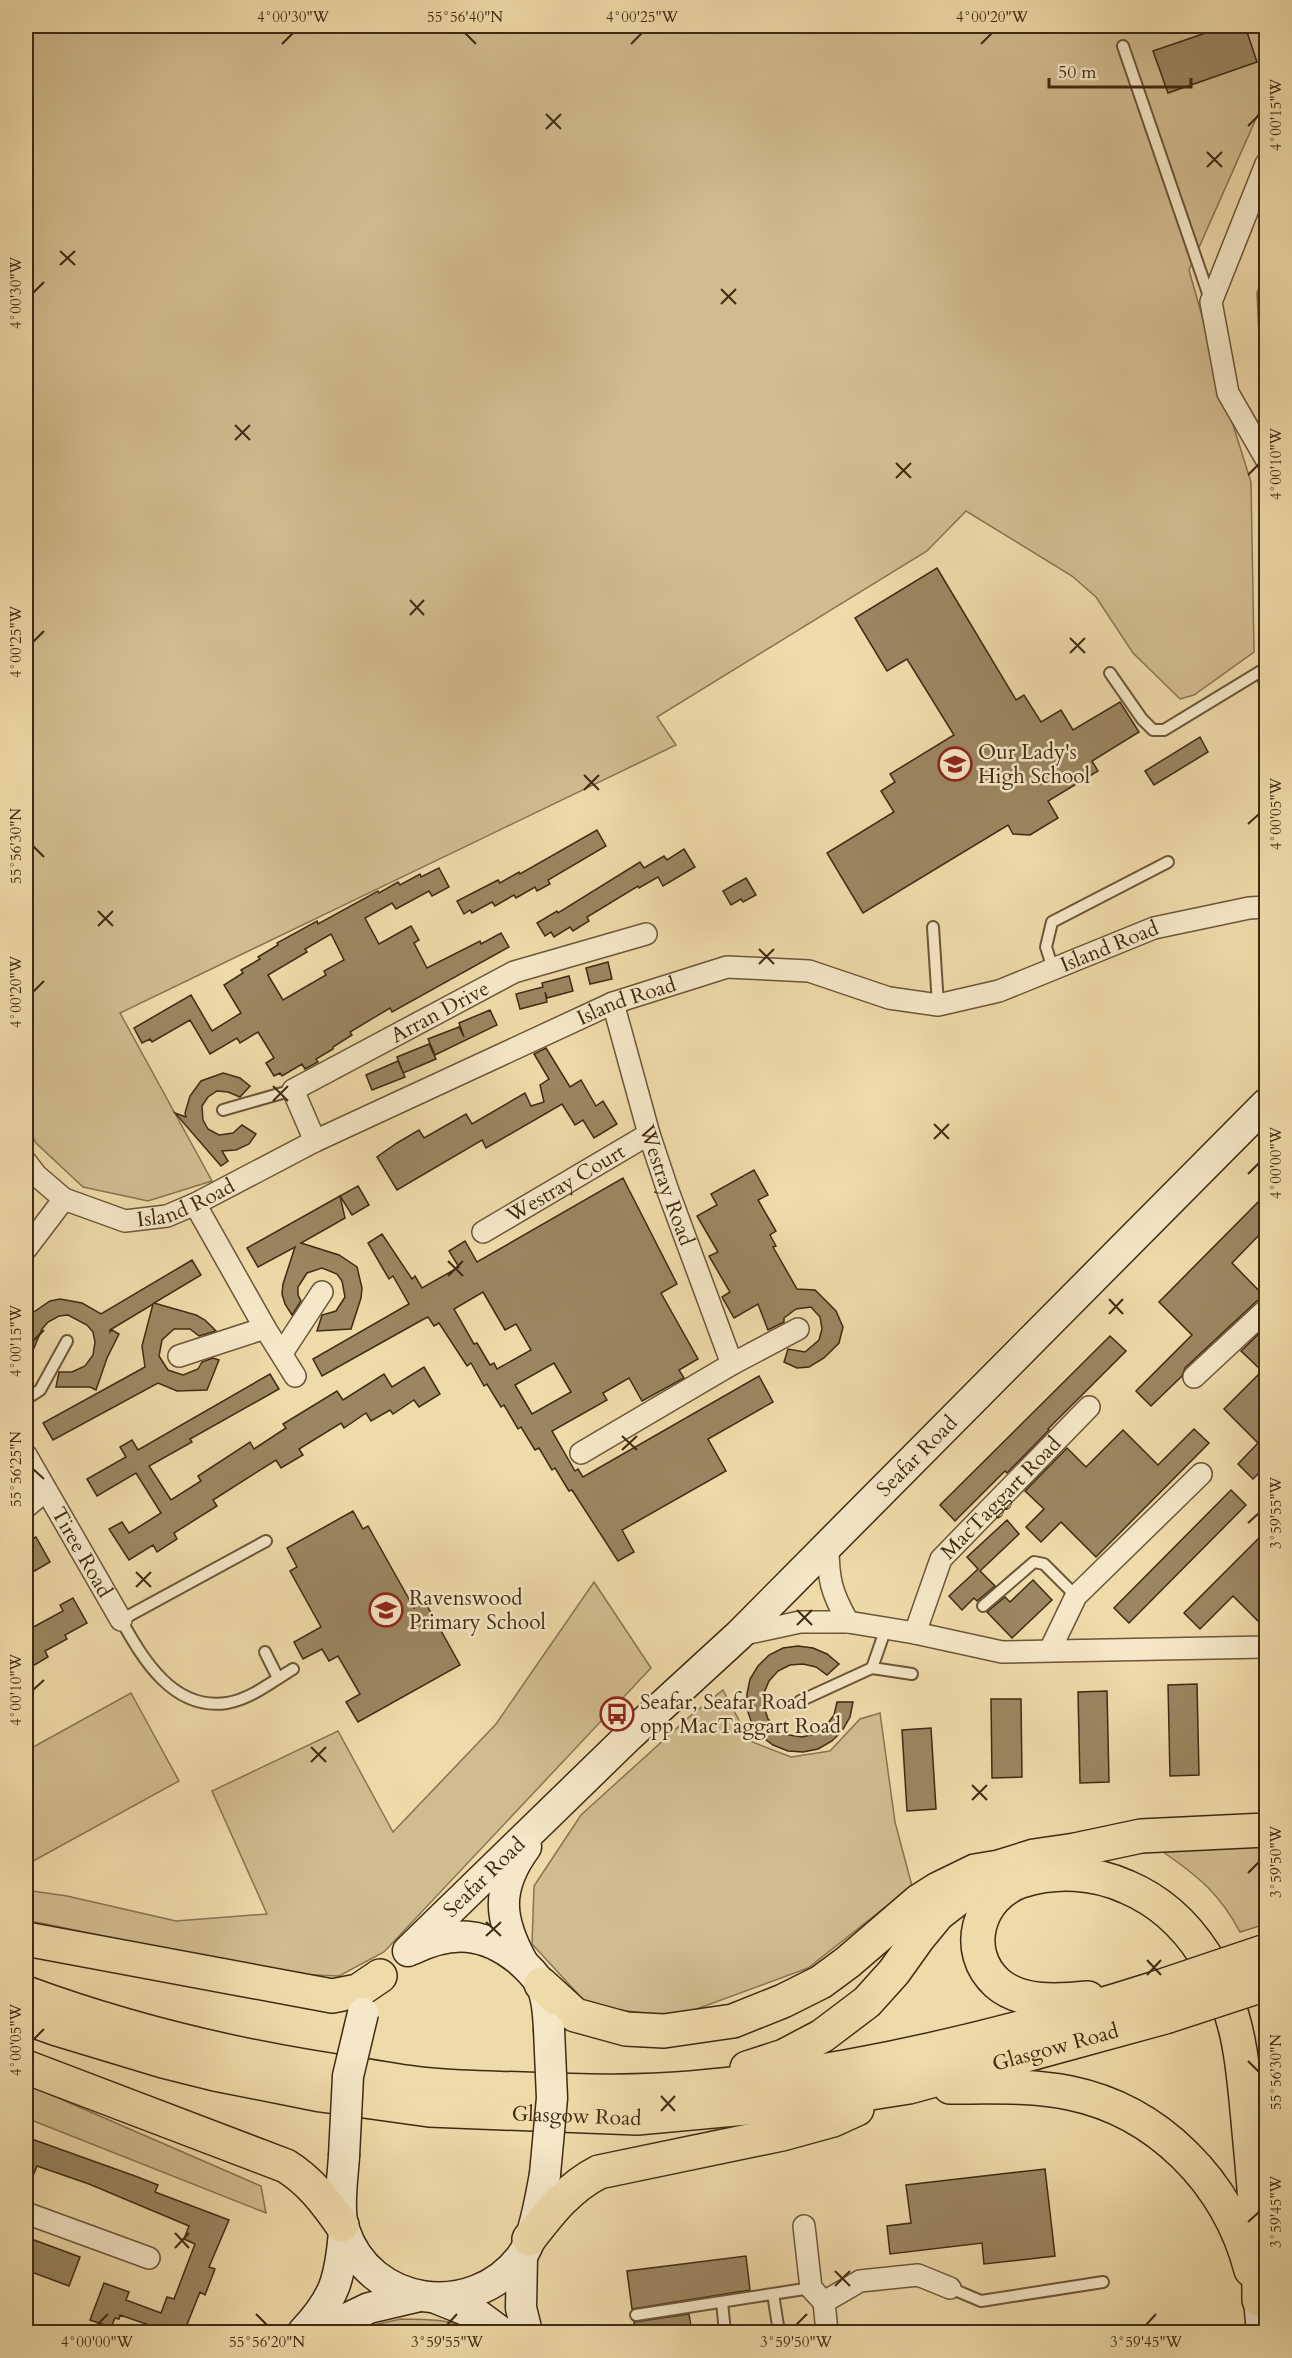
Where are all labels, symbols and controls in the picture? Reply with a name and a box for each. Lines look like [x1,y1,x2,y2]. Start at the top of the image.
text: 4°00'30"W [257,7,330,27]
text: 55°56'40"N [427,7,503,27]
text: 4°00'25"W [606,7,679,27]
text: 4°00'20"W [956,7,1029,27]
scale bar [1049,51,1192,89]
text: 50 m [1058,60,1097,85]
text: 4°00'15"W [1266,78,1286,151]
text: 4°00'30"W [6,256,26,329]
text: 4°00'10"W [1266,427,1286,500]
text: 4°00'25"W [6,605,26,678]
place label: Our Lady's High School [978,738,1090,791]
school or university icon: Our Lady's High School [937,746,973,782]
text: 4°00'05"W [1266,777,1286,850]
text: 55°56'30"N [6,808,26,884]
street label: Island Road [1056,914,1163,980]
text: 4°00'20"W [6,955,26,1028]
street label: Island Road [572,970,679,1033]
street label: Arran Drive [386,974,494,1050]
street label: Westray Road [632,1120,701,1250]
text: 4°00'00"W [1266,1126,1286,1199]
street label: Westray Court [500,1137,631,1230]
street label: Island Road [135,1172,240,1234]
text: 4°00'15"W [6,1304,26,1377]
street label: Seafar Road [870,1409,964,1503]
street label: MacTaggart Road [934,1430,1068,1566]
text: 55°56'25"N [6,1431,26,1507]
text: 3°59'55"W [1266,1476,1286,1549]
street label: Tiree Road [44,1502,119,1603]
place label: Ravenswood Primary School [409,1584,546,1637]
school or university icon: Ravenswood Primary School [368,1592,404,1628]
text: 4°00'10"W [6,1653,26,1726]
place label: Seafar, Seafar Road opp MacTaggart Road [640,1688,841,1741]
bus stop icon: Seafar, Seafar Road opp MacTaggart Road [599,1696,635,1732]
text: 3°59'50"W [1266,1825,1286,1898]
street label: Seafar Road [437,1831,532,1924]
text: 4°00'05"W [6,2003,26,2076]
street label: Glasgow Road [989,2016,1122,2079]
text: 55°56'30"N [1266,2034,1286,2110]
street label: Glasgow Road [511,2099,642,2133]
text: 3°59'45"W [1266,2175,1286,2248]
text: 4°00'00"W [61,2332,134,2352]
text: 55°56'20"N [229,2332,305,2352]
text: 3°59'55"W [411,2332,484,2352]
text: 3°59'50"W [760,2332,833,2352]
text: 3°59'45"W [1110,2332,1183,2352]

